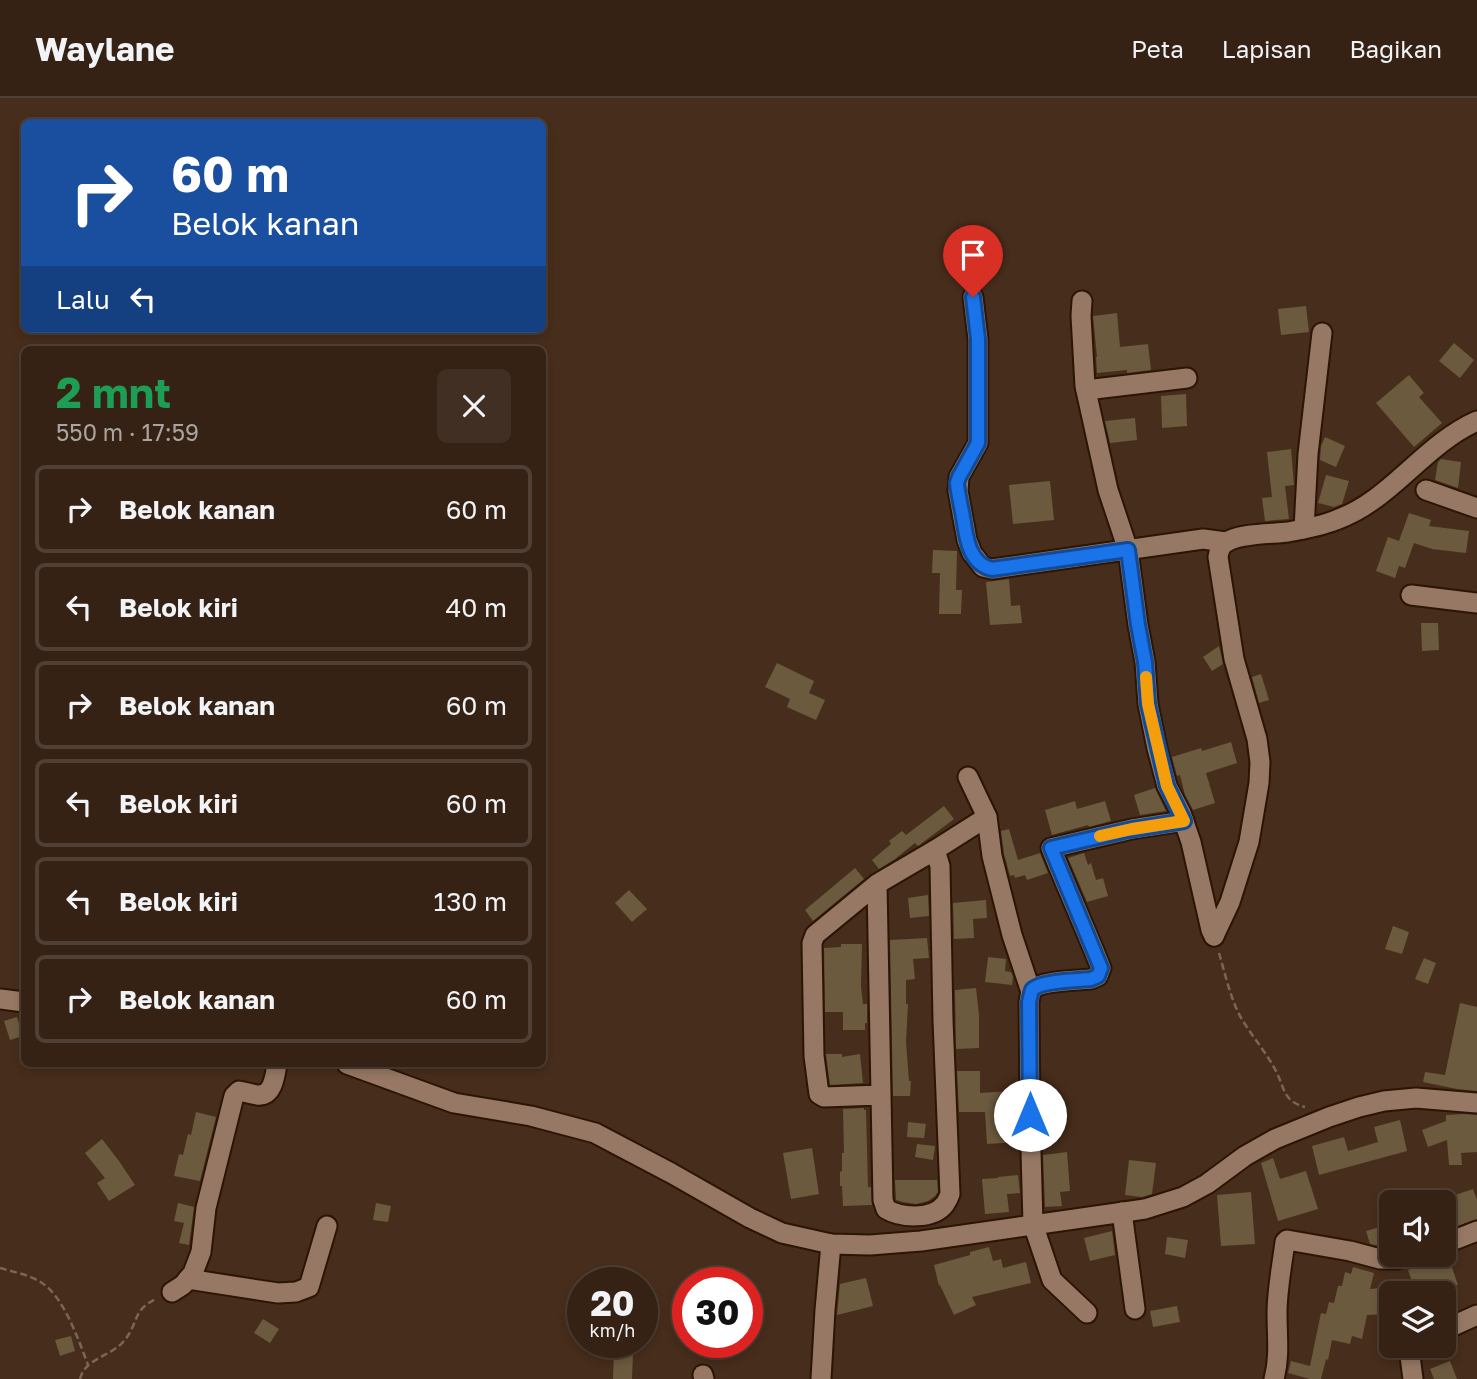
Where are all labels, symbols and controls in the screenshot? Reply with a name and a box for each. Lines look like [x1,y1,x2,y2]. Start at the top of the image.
text: Waylane [35,29,174,68]
text: Peta [1131,34,1184,63]
text: Lapisan [1222,34,1312,63]
text: Bagikan [1350,34,1442,63]
text: 60 m [171,144,289,203]
icon: right [56,147,147,238]
text: Belok kanan [171,204,359,242]
pin [943,225,1003,297]
icon: arrive [954,236,992,274]
icon: left [124,280,162,318]
text: Lalu [56,284,110,315]
text: 2 mnt [56,367,171,417]
button: close [437,369,511,443]
text: 550 m · 17:59 [56,418,199,446]
icon: right [60,490,98,528]
text: Belok kanan [119,494,275,525]
text: 60 m [446,494,507,525]
icon: left [60,588,98,626]
text: Belok kiri [119,592,238,623]
text: 40 m [446,592,507,623]
icon: right [60,686,98,724]
text: Belok kanan [119,690,275,721]
text: 60 m [446,690,507,721]
icon: left [60,784,98,822]
text: Belok kiri [119,788,238,819]
text: 60 m [446,788,507,819]
icon: left [60,882,98,920]
text: Belok kiri [119,886,238,917]
text: 130 m [434,886,507,917]
icon: right [60,980,98,1018]
text: Belok kanan [119,984,275,1015]
text: 60 m [446,984,507,1015]
position arrow [993,1078,1067,1152]
map controls [1379,1190,1456,1358]
button: sound [1379,1190,1456,1267]
speed limit sign: 30 [672,1267,763,1358]
button: layers [1379,1281,1456,1358]
text: 20 [590,1282,635,1324]
text: km/h [590,1319,635,1341]

